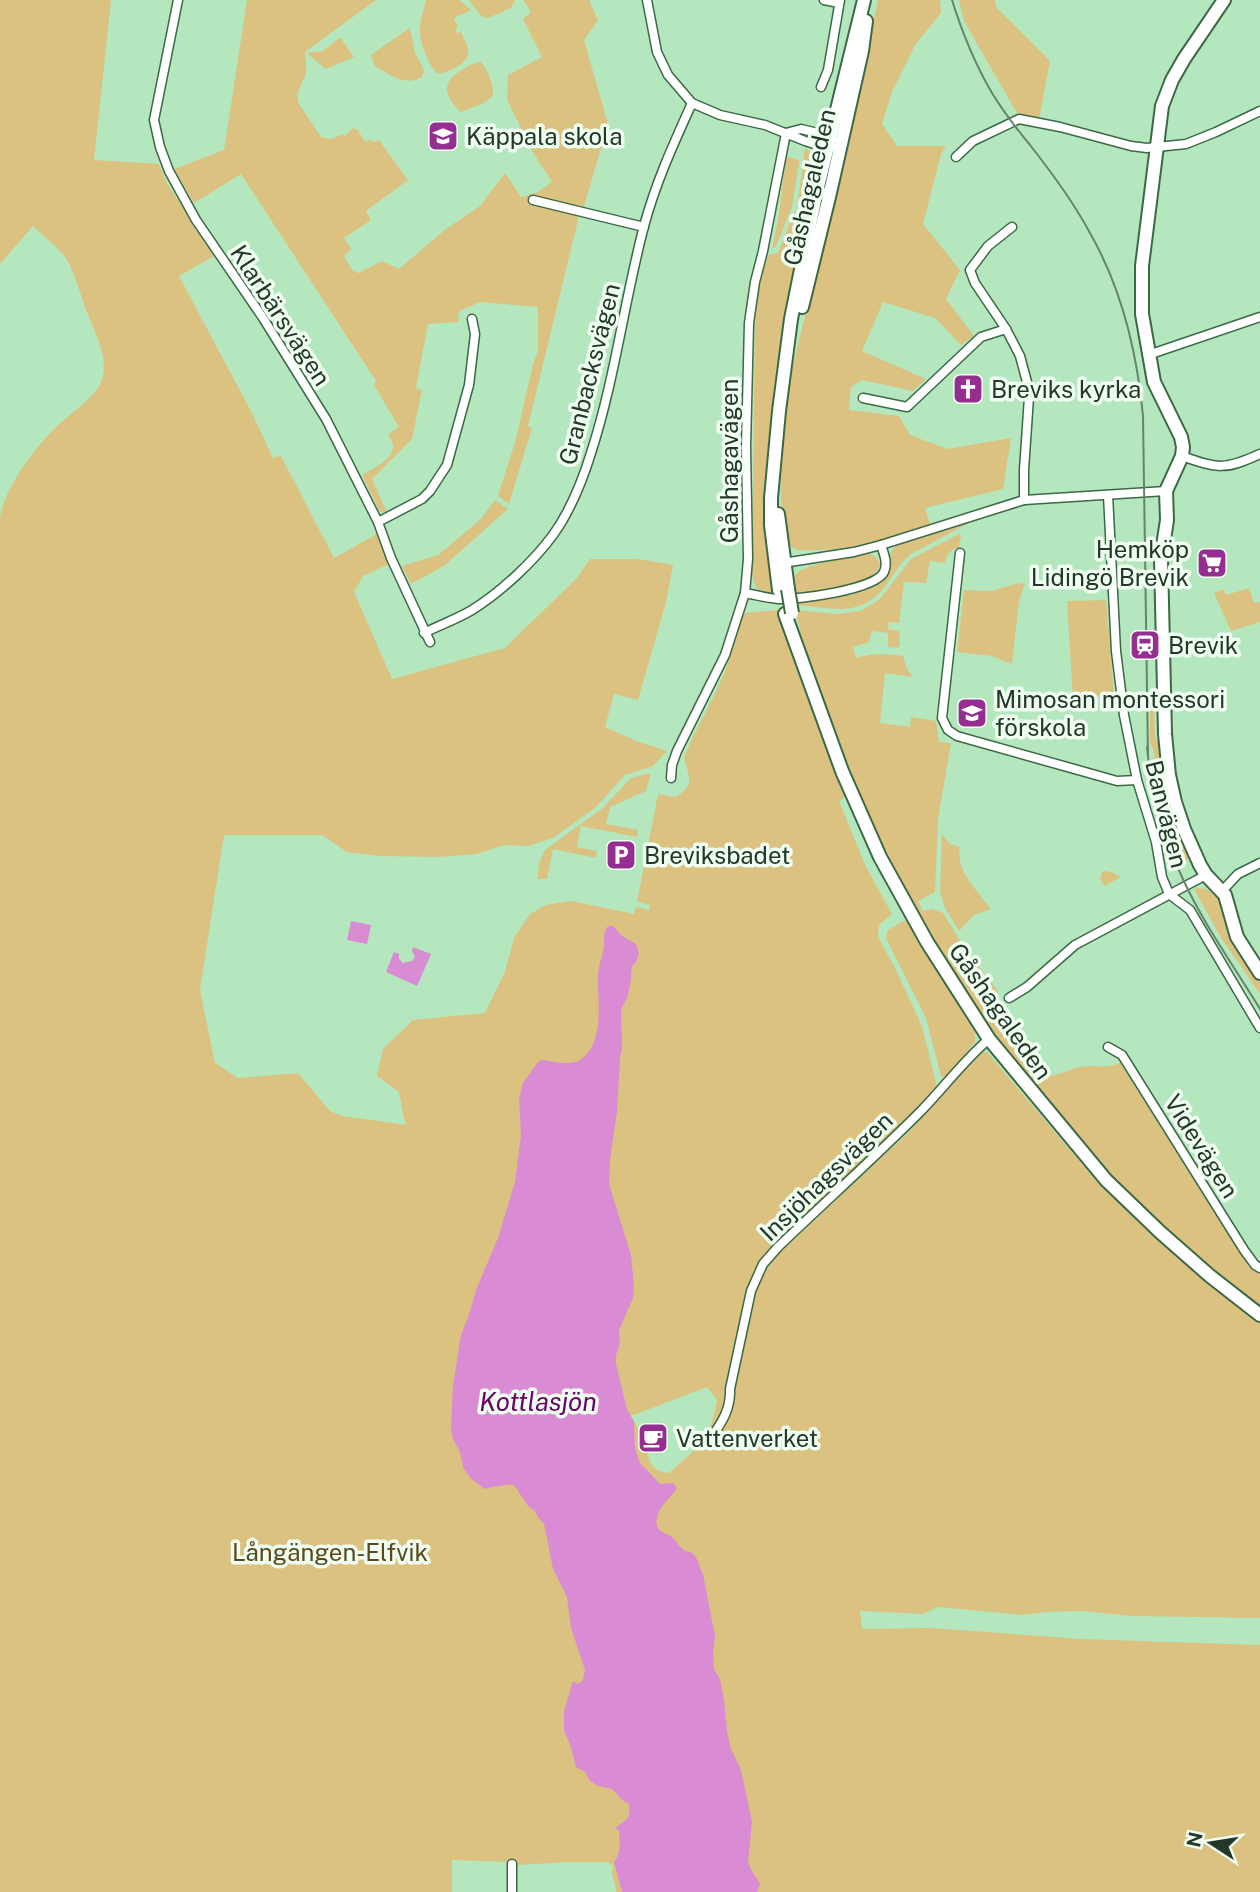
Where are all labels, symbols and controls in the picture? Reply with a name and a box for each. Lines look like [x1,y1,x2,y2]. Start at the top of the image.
street label: Gåshagaleden [777,106,841,268]
school or university icon: Käppala skola [426,119,460,153]
place label: Käppala skola [466,122,622,150]
street label: Klarbärsvägen [225,239,337,391]
street label: Granbacksvägen [553,280,625,468]
church icon: Breviks kyrka [951,372,985,406]
place label: Breviks kyrka [991,375,1141,403]
street label: Gåshagavägen [715,379,743,543]
place label: Hemköp Lidingö Brevik [1031,535,1189,591]
supermarket icon: Hemköp Lidingö Brevik [1195,546,1229,580]
station icon: Brevik [1128,628,1162,662]
place label: Brevik [1168,631,1238,659]
place label: Mimosan montessori förskola [995,685,1225,741]
school or university icon: Mimosan montessori förskola [955,696,989,730]
street label: Banvägen [1140,757,1194,871]
parking icon: Breviksbadet [604,838,638,872]
place label: Breviksbadet [644,841,790,869]
street label: Gåshagaleden [944,938,1058,1084]
street label: Videvägen [1159,1089,1245,1203]
street label: Insjöhagsvägen [754,1106,898,1246]
water label: Kottlasjön [479,1386,597,1417]
cafe icon: Vattenverket [636,1421,670,1455]
place label: Vattenverket [676,1424,818,1452]
park label: Långängen-Elfvik [232,1538,428,1566]
north arrow [1176,1808,1246,1878]
text: N [1182,1830,1207,1849]

